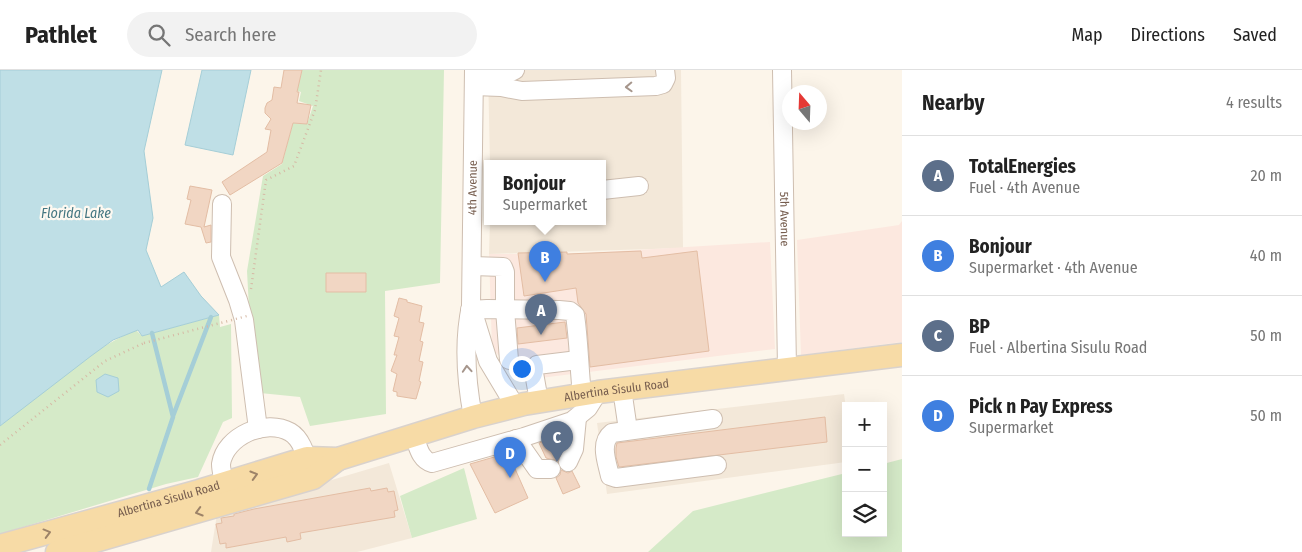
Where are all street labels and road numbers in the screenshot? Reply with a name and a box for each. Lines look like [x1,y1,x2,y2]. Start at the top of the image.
street label: 4th Avenue [465,160,480,215]
street label: 5th Avenue [777,192,792,246]
street label: Albertina Sisulu Road [563,376,670,404]
street label: Albertina Sisulu Road [116,478,221,520]

